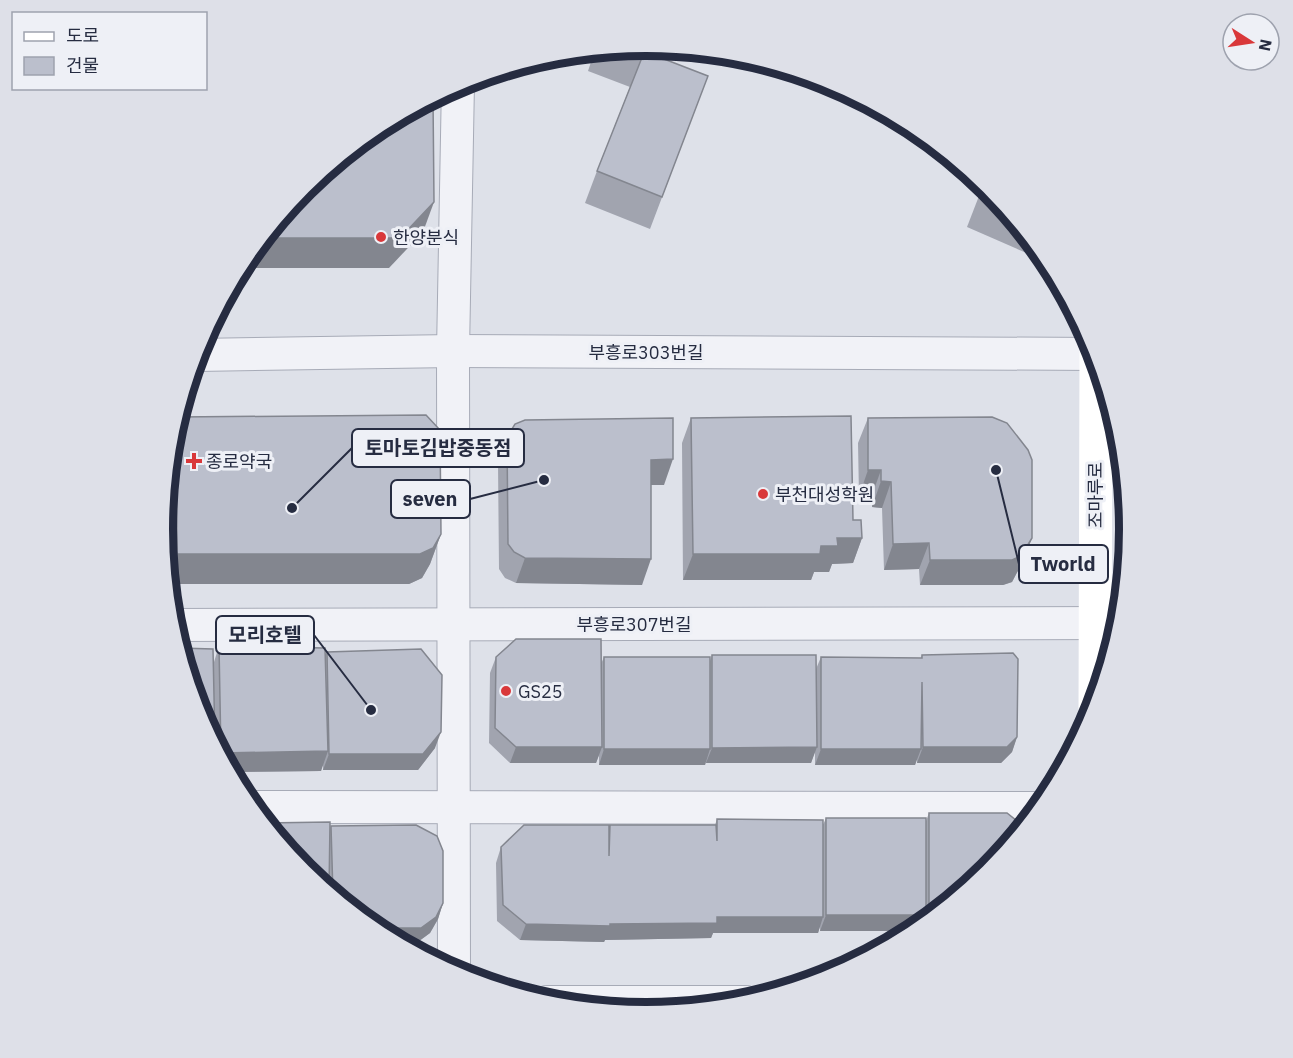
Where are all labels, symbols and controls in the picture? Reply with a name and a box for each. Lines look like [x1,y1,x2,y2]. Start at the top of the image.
legend [12,12,207,90]
north arrow [1221,12,1281,72]
text: 도로 [66,24,99,47]
text: N [1255,37,1277,53]
text: 건물 [66,54,99,77]
place label: 한양분식 [393,226,459,249]
marker: 한양분식 [374,230,388,244]
street label: 부흥로303번길 [588,341,704,364]
callout: 토마토김밥중동점 [352,429,524,467]
text: 토마토김밥중동점 [364,434,512,461]
place label: 종로약국 [206,450,272,473]
marker: 종로약국 [187,454,201,468]
street label: 조마루로 [1084,462,1107,528]
callout: seven [391,480,470,518]
place label: 부천대성학원 [775,483,874,506]
text: seven [403,485,457,512]
marker: 부천대성학원 [756,487,770,501]
callout: Tworld [1019,545,1108,583]
text: Tworld [1030,550,1096,577]
street label: 부흥로307번길 [576,613,692,636]
callout: 모리호텔 [216,616,314,654]
text: 모리호텔 [228,621,302,648]
place label: GS25 [518,680,563,703]
marker: GS25 [499,684,513,698]

